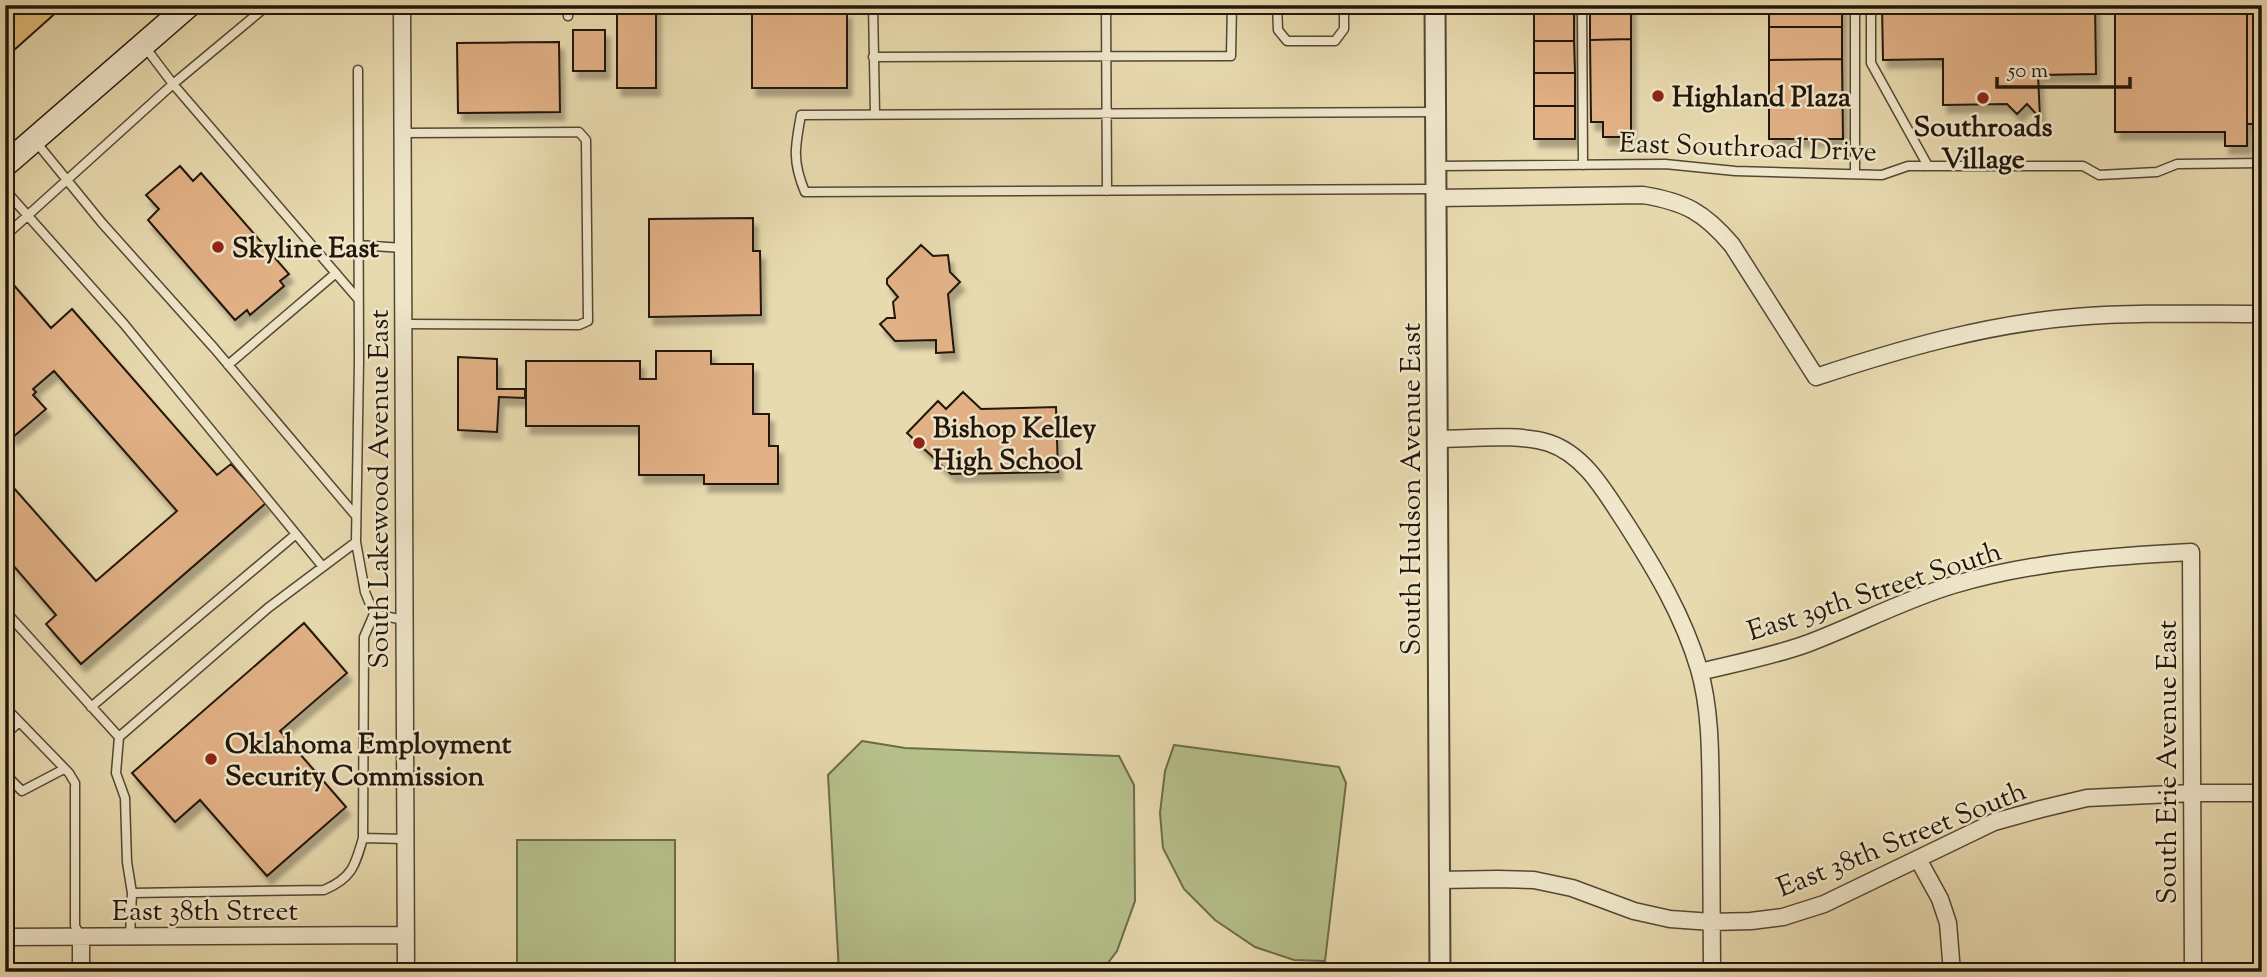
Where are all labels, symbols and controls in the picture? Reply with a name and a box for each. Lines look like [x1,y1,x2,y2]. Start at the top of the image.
scale bar [1997,46,2130,90]
text: 50 m [2007,57,2048,87]
place label: Highland Plaza [1672,79,1851,119]
marker: Highland Plaza [1650,88,1666,104]
marker: Southroads Village [1975,90,1991,106]
place label: Southroads Village [1913,109,2053,181]
street label: East Southroad Drive [1618,125,1877,173]
place label: Skyline East [232,230,379,270]
marker: Skyline East [210,239,226,255]
street label: South Lakewood Avenue East [361,309,401,669]
street label: South Hudson Avenue East [1393,322,1433,655]
place label: Bishop Kelley High School [933,410,1096,482]
marker: Bishop Kelley High School [911,435,927,451]
street label: East 39th Street South [1743,533,2007,653]
street label: South Erie Avenue East [2149,619,2189,904]
place label: Oklahoma Employment Security Commission [225,726,512,798]
marker: Oklahoma Employment Security Commission [203,751,219,767]
street label: East 38th Street South [1771,772,2033,909]
street label: East 38th Street [112,893,298,933]

